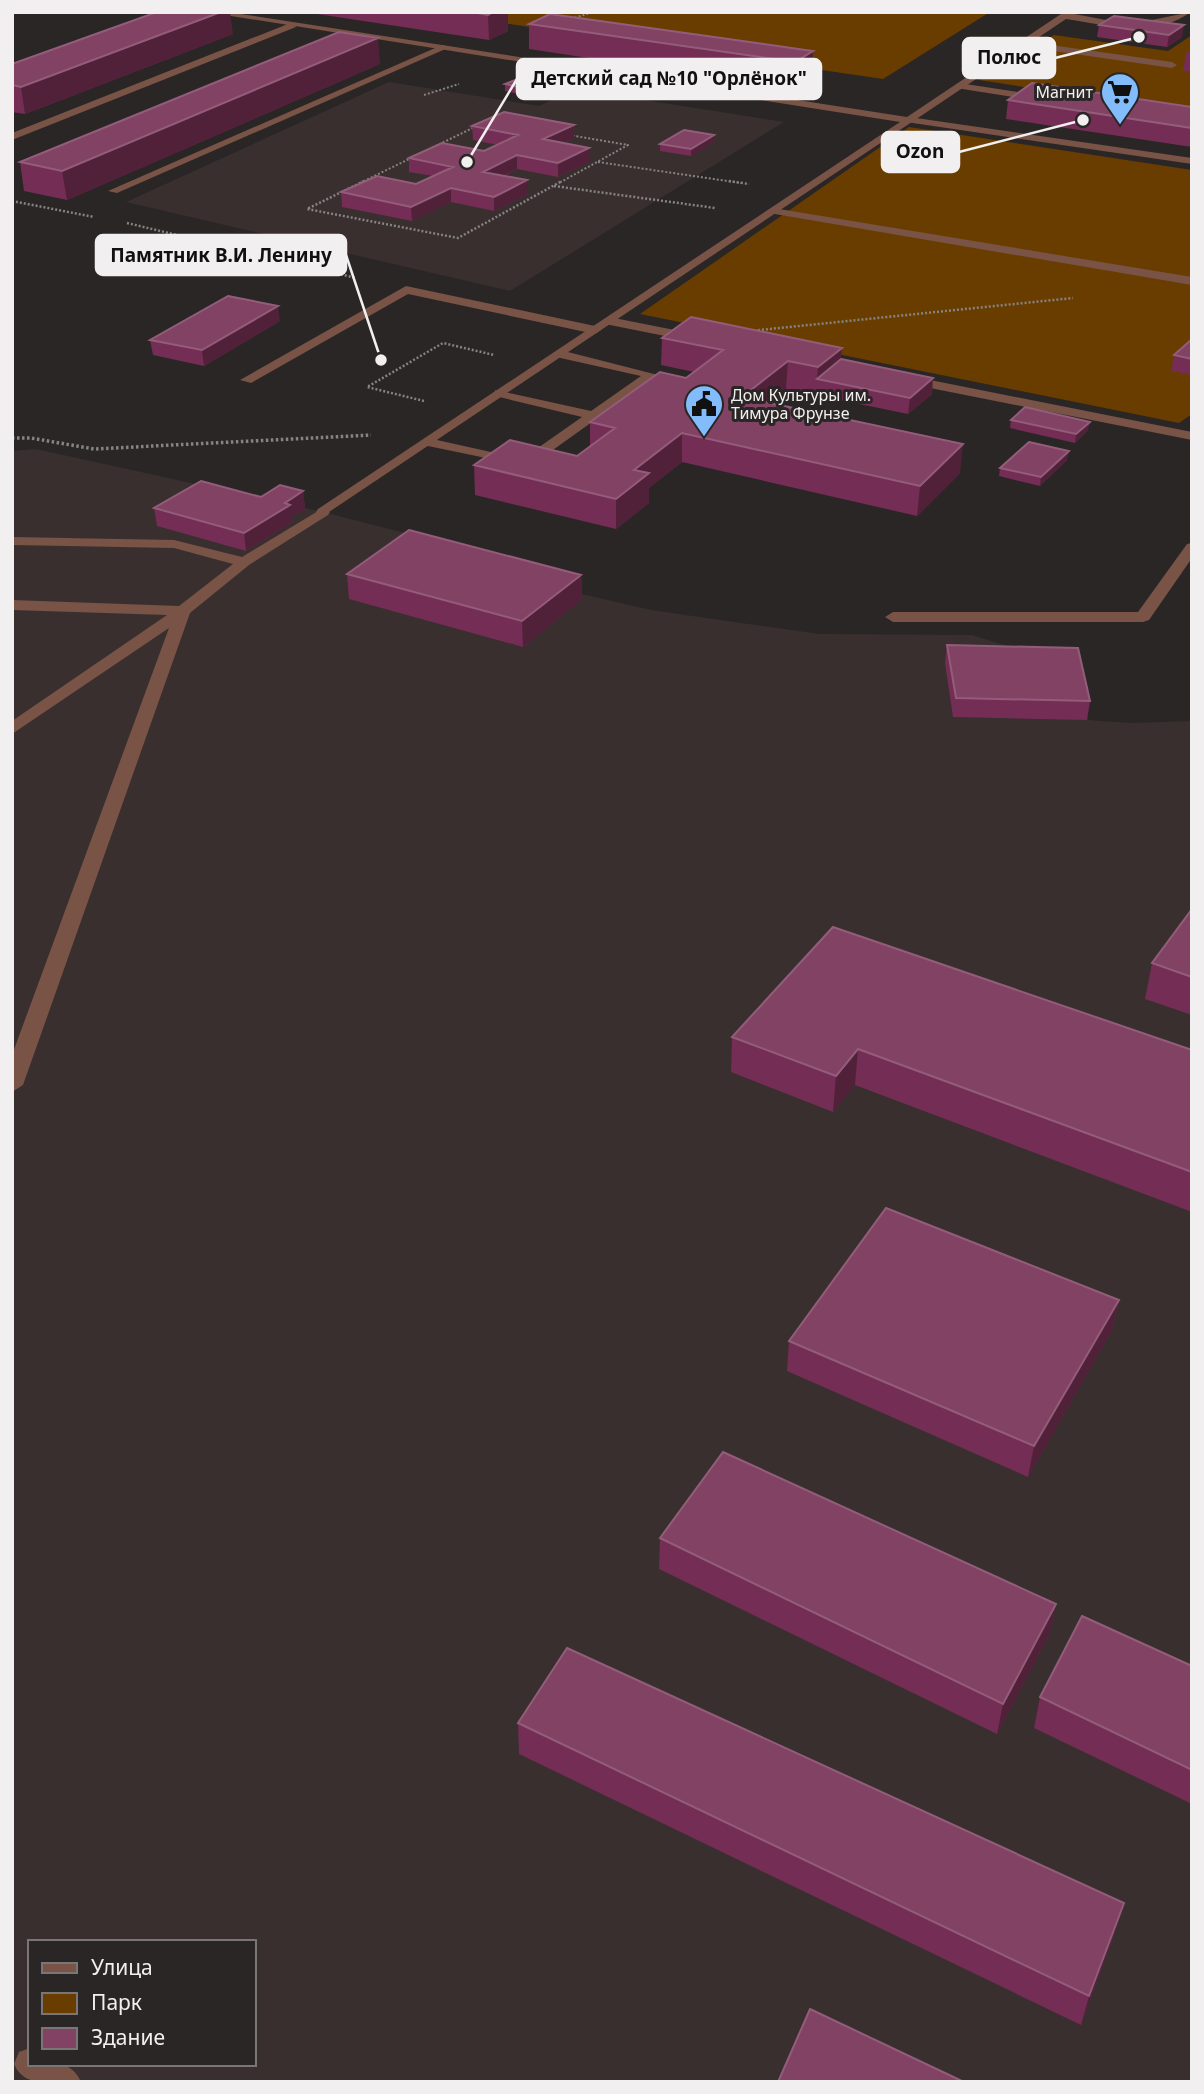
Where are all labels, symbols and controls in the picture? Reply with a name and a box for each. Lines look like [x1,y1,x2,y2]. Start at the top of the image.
callout: Полюс [963,38,1055,78]
text: Полюс [977,44,1041,70]
callout: Детский сад №10 "Орлёнок" [517,59,821,99]
text: Детский сад №10 "Орлёнок" [531,65,807,91]
supermarket icon: Магнит [1099,71,1141,126]
place label: Магнит [1035,81,1094,103]
callout: Ozon [882,132,959,172]
text: Ozon [896,138,944,164]
callout: Памятник В.И. Ленину [96,235,346,275]
text: Памятник В.И. Ленину [110,242,332,268]
public building icon: Дом Культуры им. Тимура Фрунзе [683,383,725,438]
place label: Дом Культуры им. Тимура Фрунзе [731,384,871,424]
legend [28,1940,256,2066]
text: Улица [91,1953,153,1981]
text: Парк [91,1988,142,2016]
text: Здание [91,2023,165,2051]

